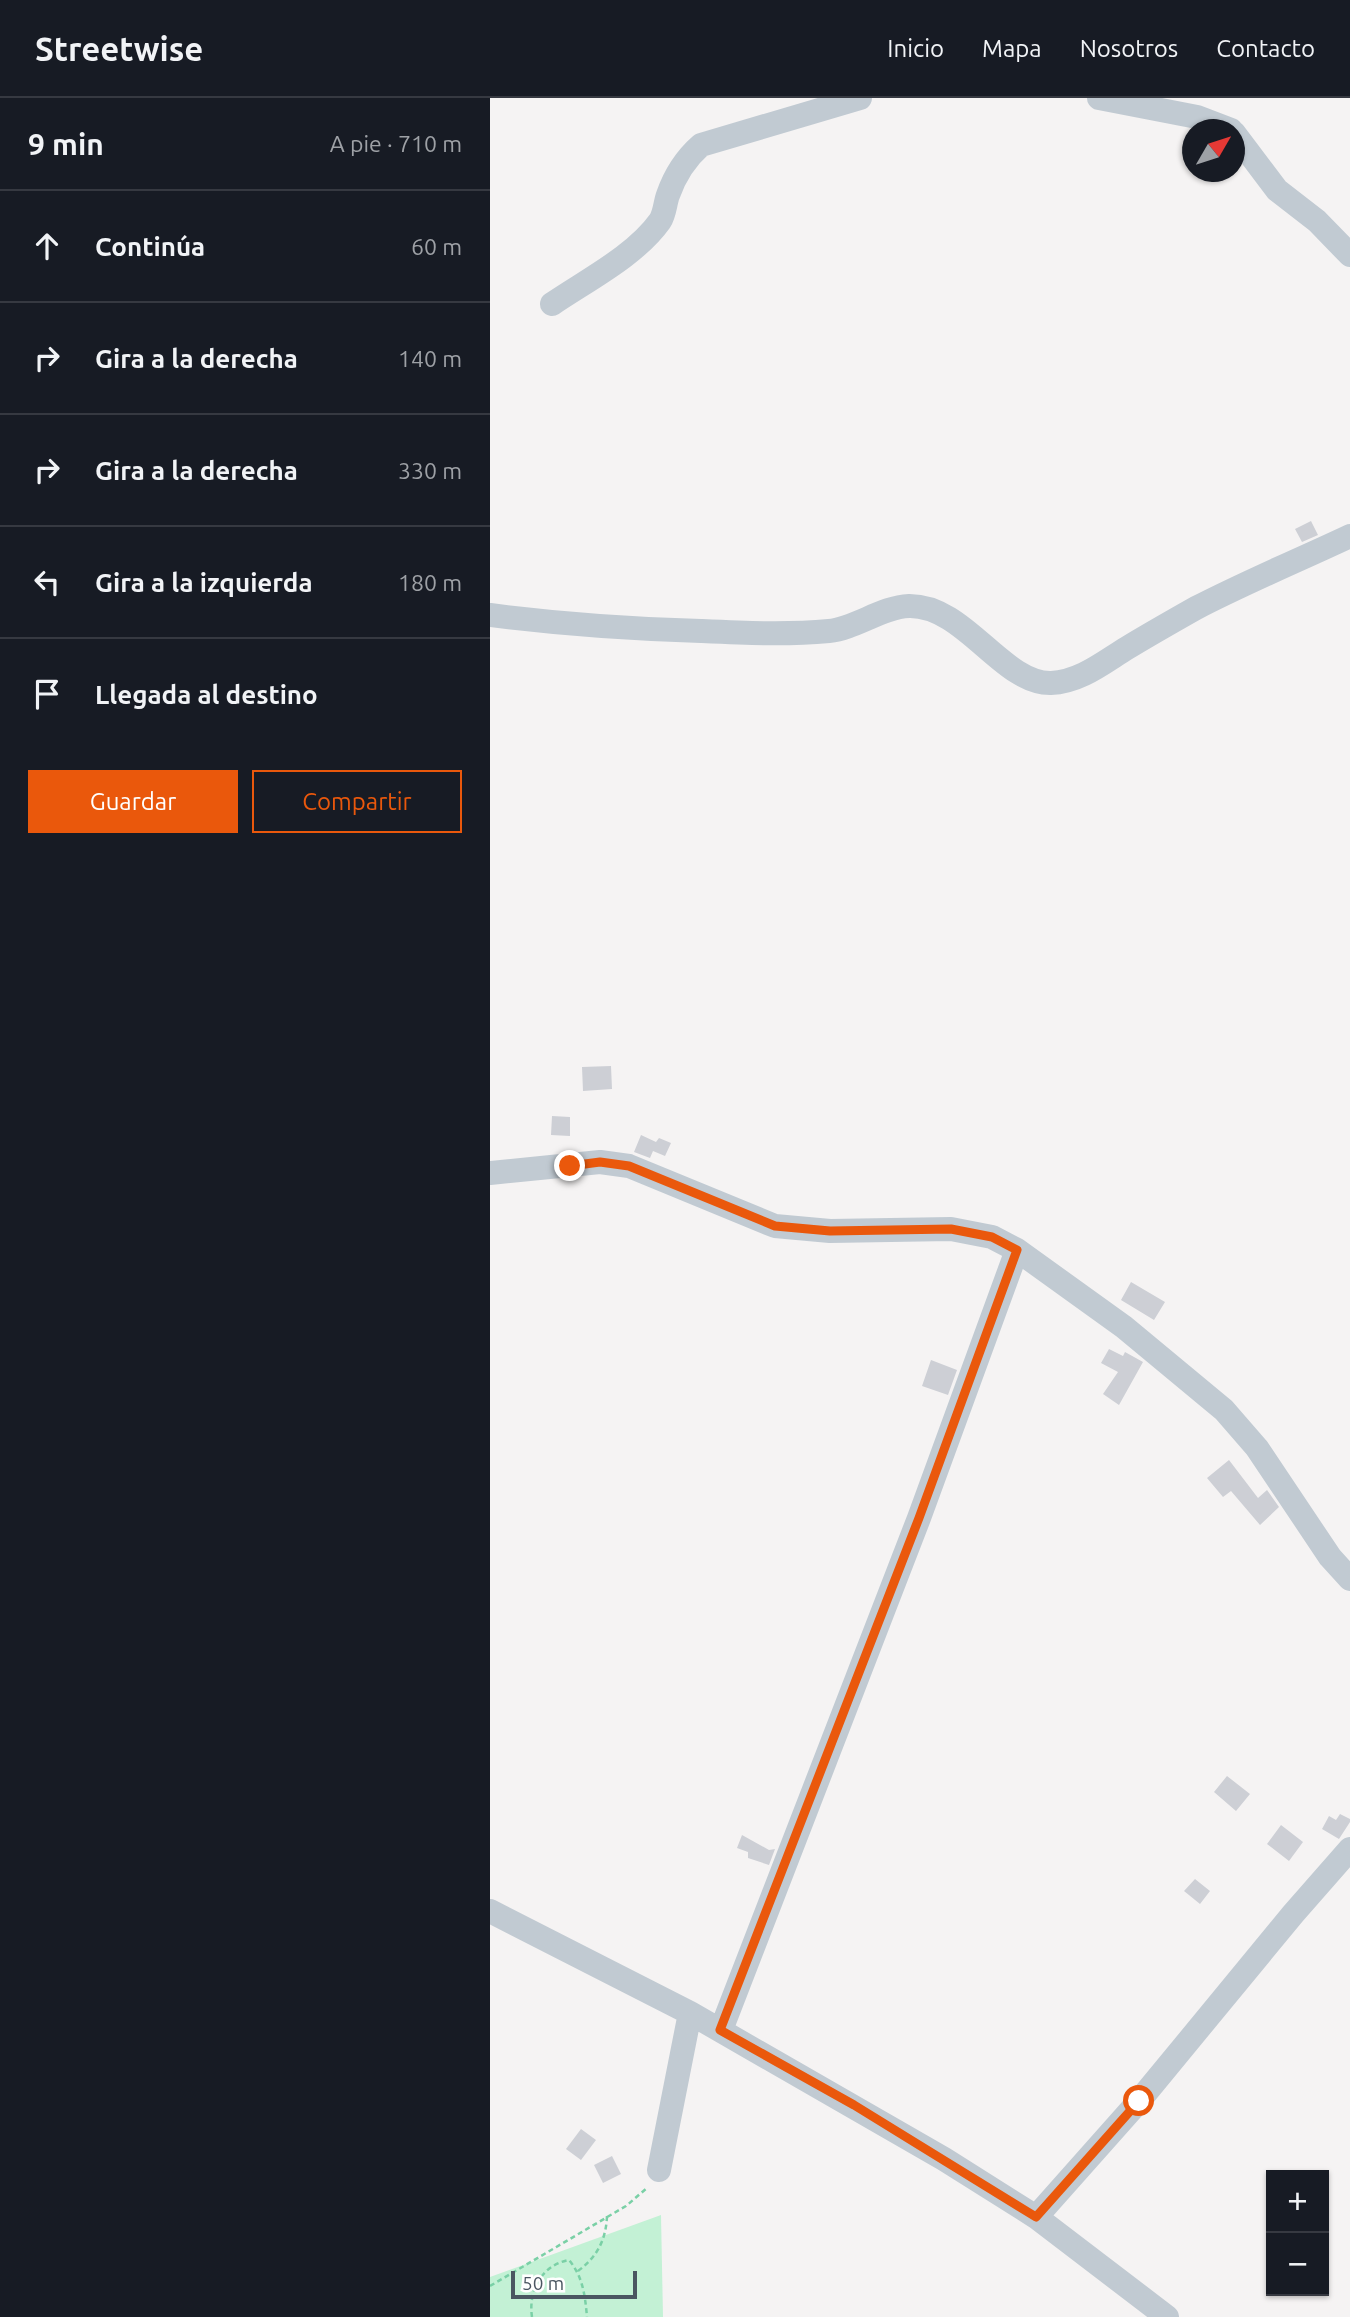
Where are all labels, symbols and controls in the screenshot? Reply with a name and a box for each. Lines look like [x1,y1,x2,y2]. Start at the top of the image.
text: Streetwise [35,30,203,67]
text: Inicio [887,35,944,62]
text: Mapa [982,35,1042,62]
text: Nosotros [1080,35,1178,62]
text: Contacto [1216,35,1315,62]
north arrow [1182,119,1245,182]
text: 9 min [28,127,104,161]
text: A pie · 710 m [330,131,462,156]
icon: ahead [28,227,66,265]
text: Continúa [95,232,205,261]
text: 60 m [411,234,462,259]
icon: right [28,339,66,377]
text: Gira a la derecha [95,344,298,373]
text: 140 m [398,346,462,371]
icon: right [28,451,66,489]
text: Gira a la derecha [95,456,298,485]
text: 330 m [398,458,462,483]
icon: left [28,563,66,601]
text: Gira a la izquierda [95,568,313,597]
text: 180 m [398,570,462,595]
icon: arrive [28,675,66,713]
text: Llegada al destino [95,680,318,709]
button: Guardar [28,770,238,833]
button: Compartir [252,770,462,833]
route end [554,1150,585,1181]
route start [1123,2085,1154,2116]
map controls [1266,2170,1329,2296]
button: + [1266,2170,1329,2233]
button: − [1266,2233,1329,2296]
scale bar [511,2268,637,2300]
text: 50 m [522,2272,564,2294]

